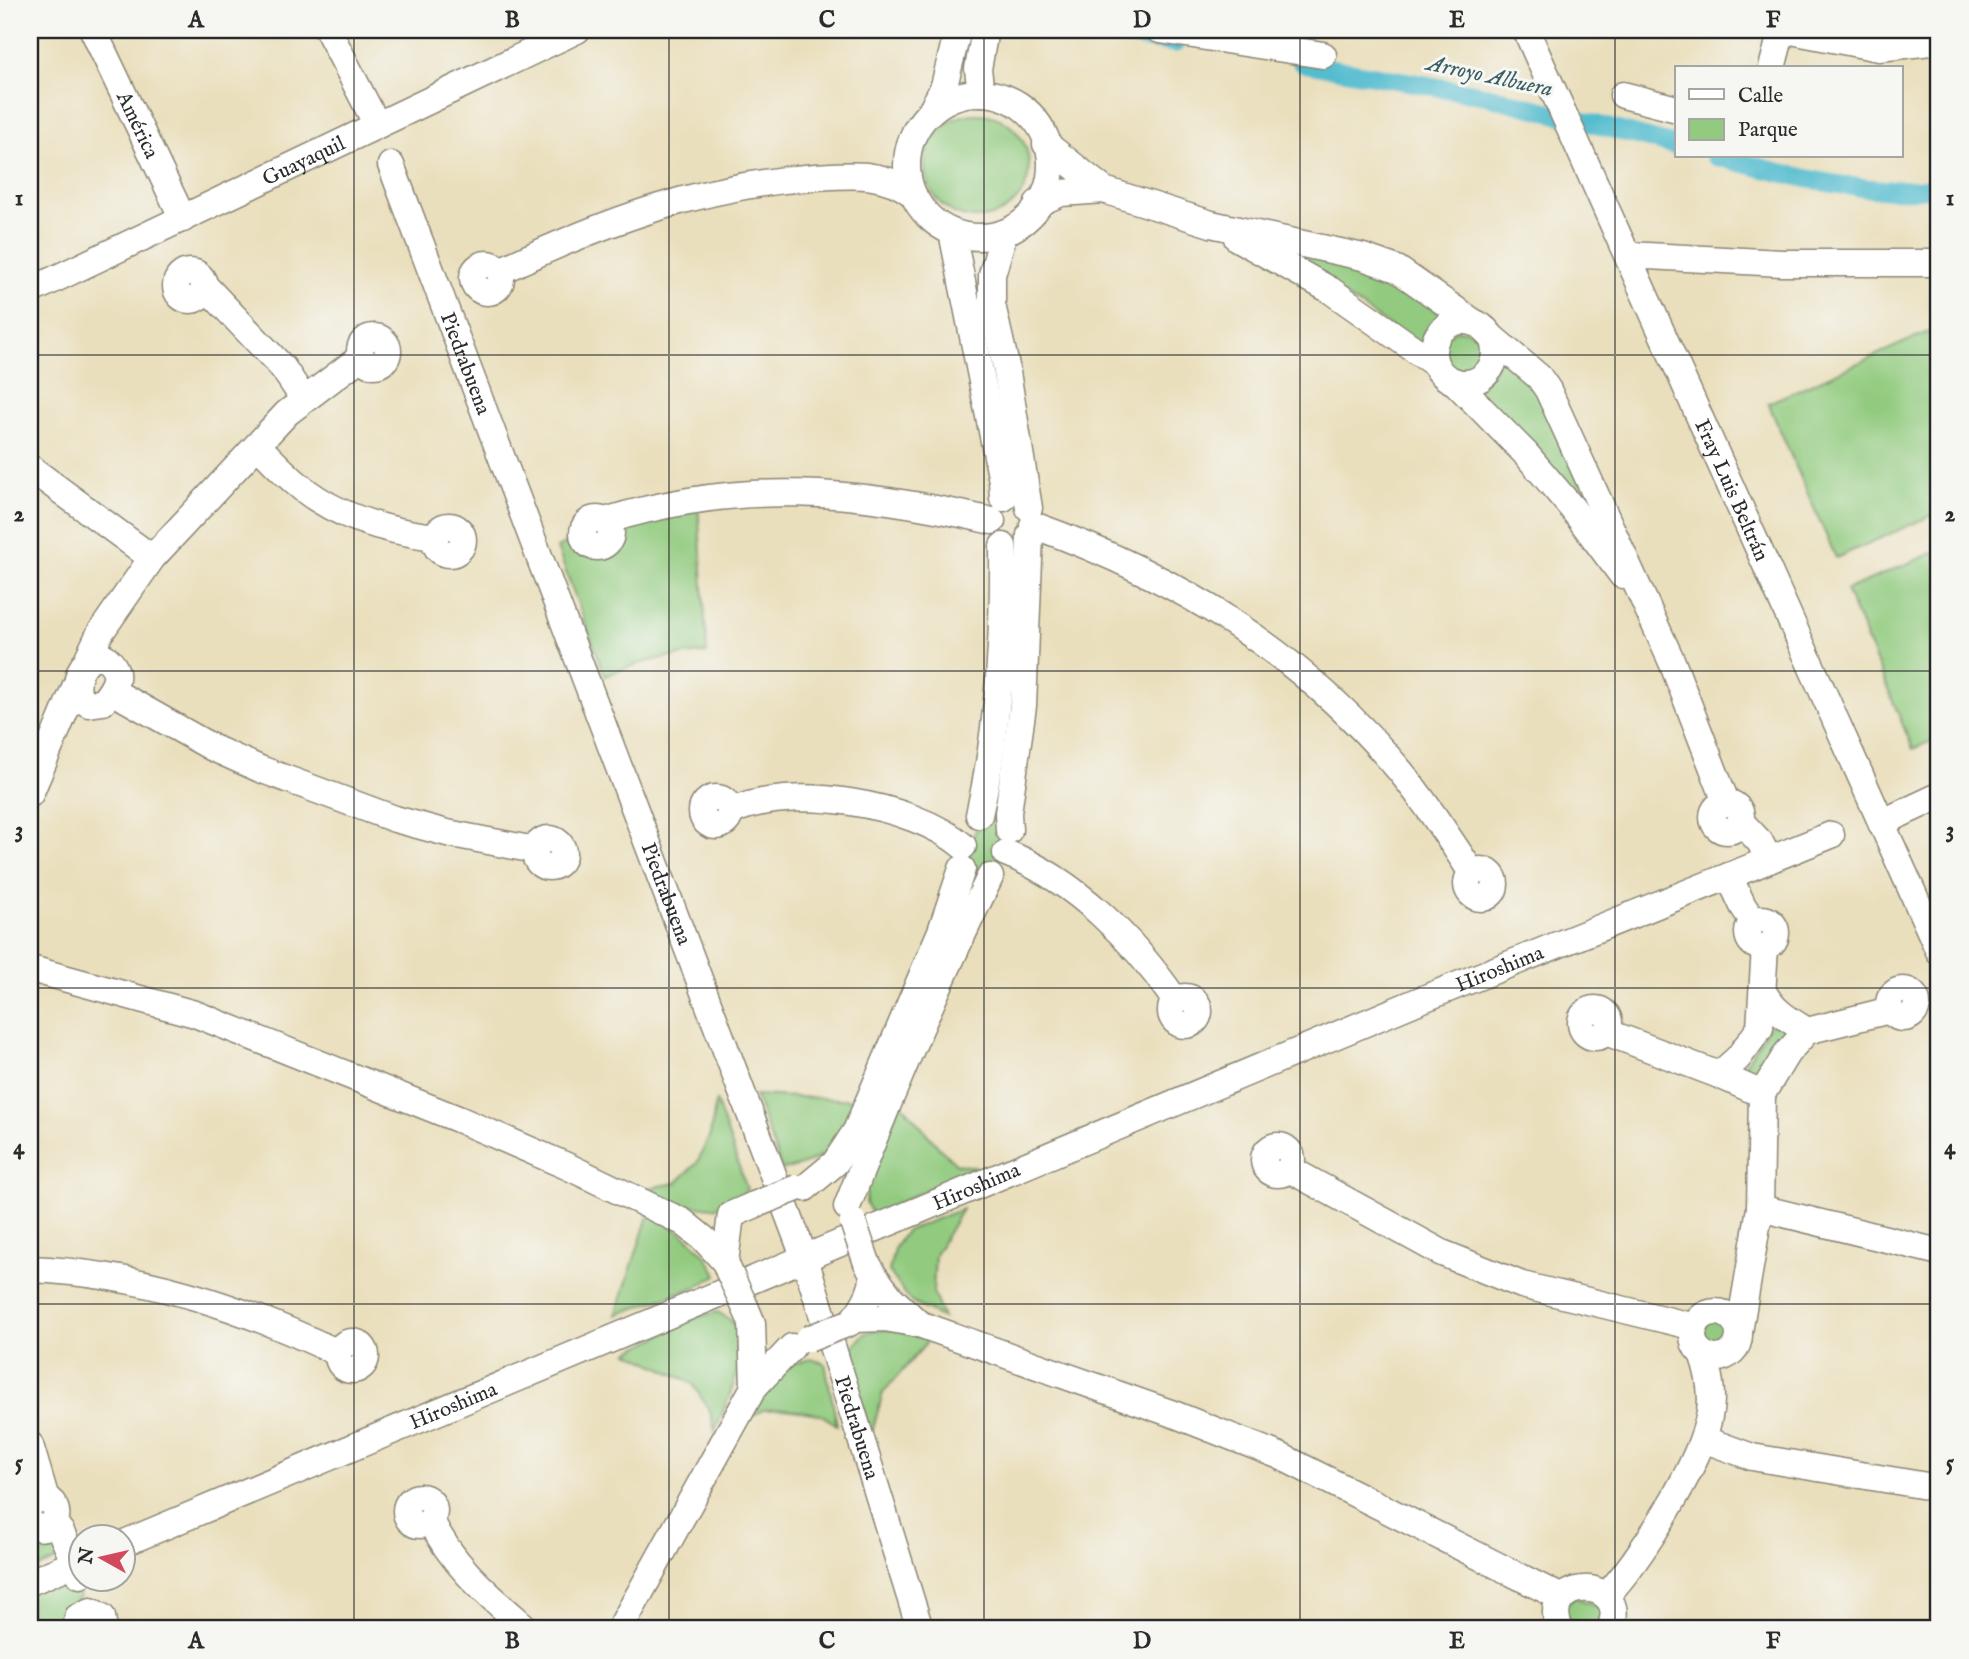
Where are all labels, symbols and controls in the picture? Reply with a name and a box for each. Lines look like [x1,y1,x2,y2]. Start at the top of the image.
text: A [187,6,205,35]
text: B [504,6,520,35]
text: C [819,6,836,35]
text: D [1133,6,1151,35]
text: E [1449,6,1465,35]
text: F [1766,6,1781,35]
water label: Arroyo Albuera [1422,49,1555,104]
legend [1675,66,1902,158]
text: Calle [1738,83,1783,110]
street label: América [109,87,165,164]
text: Parque [1738,117,1798,144]
street label: Guayaquil [258,131,350,193]
text: 1 [15,184,23,213]
text: 1 [1946,184,1954,213]
street label: Piedrabuena [433,309,497,420]
street label: Fray Luis Beltrán [1687,415,1774,566]
text: 2 [14,500,25,529]
text: 2 [1945,500,1956,529]
text: 3 [15,816,23,845]
text: 3 [1946,816,1954,845]
street label: Piedrabuena [634,839,697,950]
street label: Hiroshima [1452,940,1549,999]
text: 4 [13,1133,25,1162]
text: 4 [1944,1133,1956,1162]
street label: Hiroshima [929,1157,1025,1218]
street label: Piedrabuena [827,1373,885,1484]
street label: Hiroshima [406,1376,502,1437]
text: 5 [15,1449,24,1478]
text: 5 [1946,1449,1955,1478]
north arrow [66,1522,136,1592]
text: N [74,1546,100,1567]
text: A [187,1627,205,1656]
text: B [504,1627,520,1656]
text: C [819,1627,836,1656]
text: D [1133,1627,1151,1656]
text: E [1449,1627,1465,1656]
text: F [1766,1627,1781,1656]

